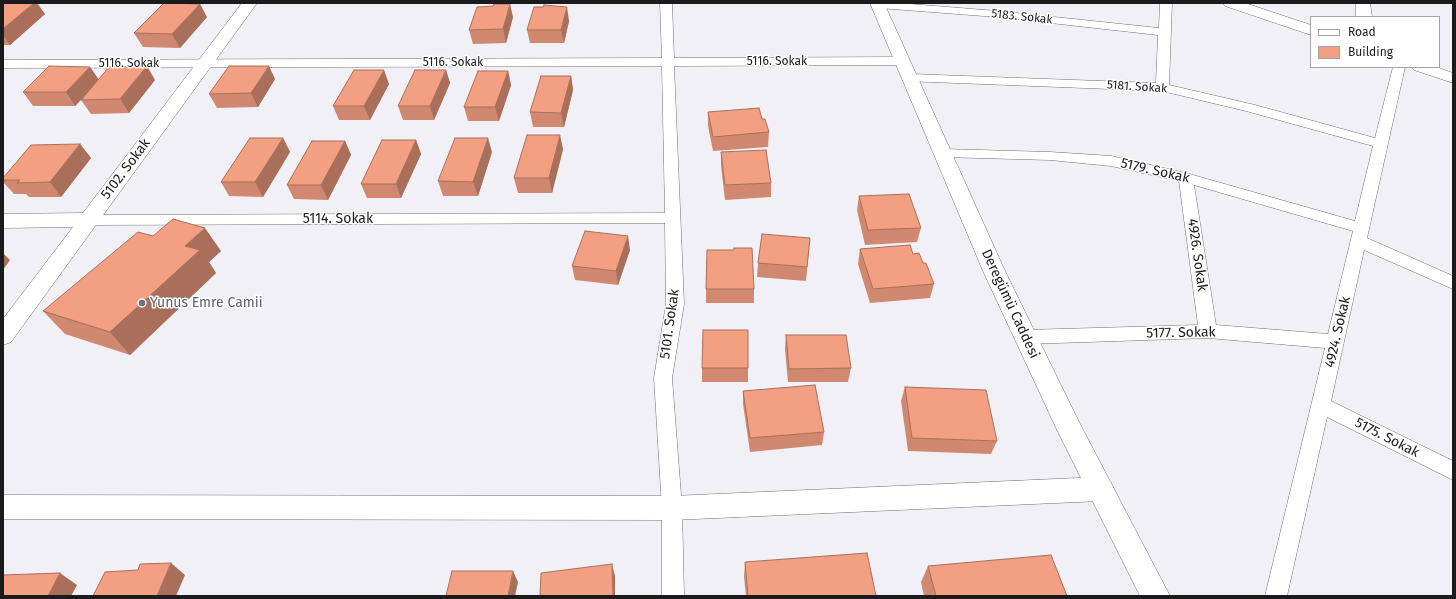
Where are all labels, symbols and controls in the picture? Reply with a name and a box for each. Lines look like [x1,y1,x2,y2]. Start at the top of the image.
street label: 5183. Sokak [991,7,1053,27]
legend [1310,16,1440,68]
text: Road [1348,25,1376,39]
text: Building [1348,45,1393,59]
street label: 5116. Sokak [747,55,807,69]
street label: 5116. Sokak [423,56,483,70]
street label: 5116. Sokak [99,57,159,71]
street label: 5181. Sokak [1106,78,1168,96]
street label: 5102. Sokak [98,135,154,203]
street label: 5179. Sokak [1119,155,1191,187]
street label: 5114. Sokak [303,211,373,227]
street label: 4926. Sokak [1184,218,1210,292]
street label: Deregümü Caddesi [977,247,1043,361]
street label: 5101. Sokak [657,288,683,360]
place label: Yunus Emre Camii [150,295,263,311]
street label: 4924. Sokak [1322,295,1354,369]
marker: Yunus Emre Camii [137,298,147,308]
street label: 5177. Sokak [1146,324,1216,342]
street label: 5175. Sokak [1352,415,1422,461]

